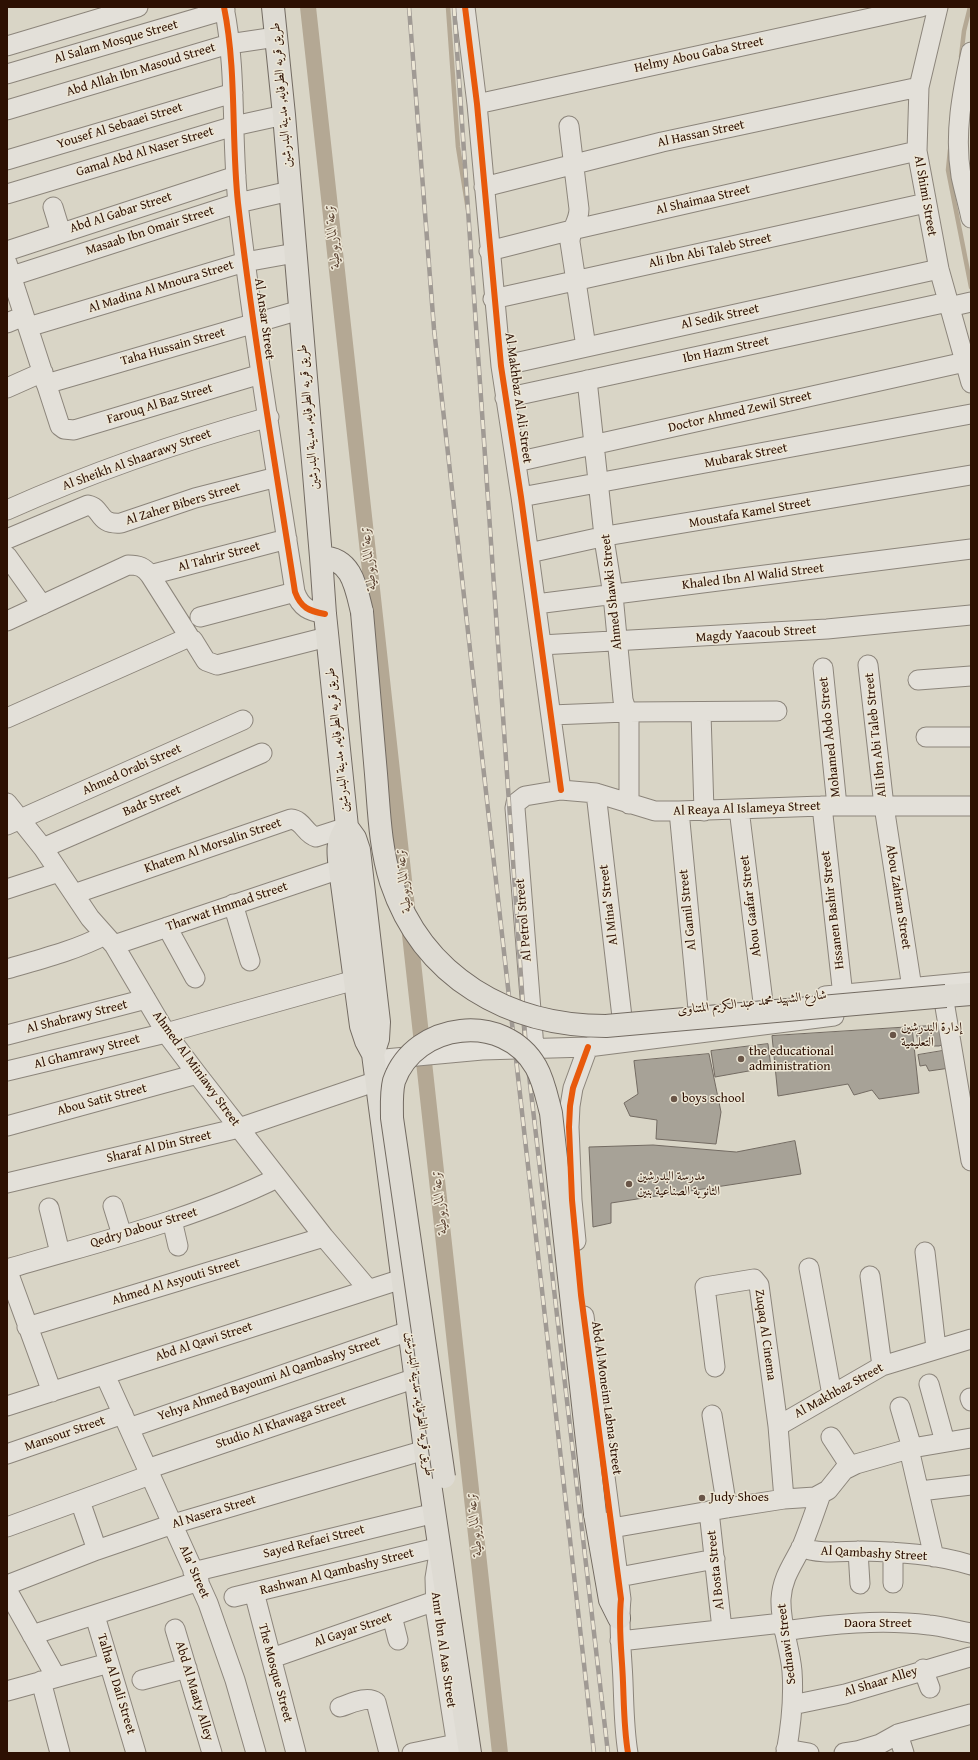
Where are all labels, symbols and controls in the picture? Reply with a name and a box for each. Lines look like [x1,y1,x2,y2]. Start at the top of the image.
street label: Al Salam Mosque Street [52,17,180,67]
street label: طريق قريه الطرفايه, مدينة البدرشين [268,22,296,168]
street label: Helmy Abou Gaba Street [633,34,765,76]
street label: Abd Allah Ibn Masoud Street [65,40,217,100]
street label: Yousef Al Sebaaei Street [55,99,185,153]
street label: Al Hassan Street [656,117,746,151]
street label: Gamal Abd Al Naser Street [74,124,216,180]
street label: Al Shimi Street [910,154,940,238]
street label: Al Shaimaa Street [654,182,752,218]
street label: Abd Al Gabar Street [68,189,174,237]
street label: Masaab Ibn Omair Street [84,203,216,259]
water label: ترعة الماريوطية [321,203,345,269]
street label: Ali Ibn Abi Taleb Street [647,230,773,272]
street label: Al Madina Al Mnoura Street [86,257,236,317]
street label: Al Ansar Street [251,277,277,361]
street label: Al Sedik Street [679,301,761,333]
street label: Taha Hussain Street [119,325,227,369]
street label: Al Makhbaz Al Ali Street [501,332,535,464]
street label: Ibn Hazm Street [681,333,771,367]
street label: طريق قريه الطرفايه, مدينة البدرشين [295,344,323,490]
street label: Farouq Al Baz Street [105,380,215,428]
street label: Doctor Ahmed Zewil Street [667,388,813,436]
street label: Al Sheikh Al Shaarawy Street [60,426,214,494]
street label: Mubarak Street [703,440,789,472]
street label: Al Zaher Bibers Street [124,479,242,529]
street label: Moustafa Kamel Street [688,495,812,531]
water label: ترعة الماريوطية [357,525,381,591]
street label: Ahmed Shawki Street [598,533,626,651]
street label: Al Tahrir Street [176,539,262,575]
street label: Khaled Ibn Al Walid Street [681,561,825,593]
street label: Magdy Yaacoub Street [695,622,817,646]
street label: طريق قريه الطرفايه, مدينة البدرشين [323,667,353,813]
street label: Ali Ibn Abi Taleb Street [862,672,890,798]
street label: Mohamed Abdo Street [816,676,844,798]
street label: Ahmed Orabi Street [80,741,184,799]
street label: Badr Street [121,782,183,820]
street label: Al Reaya Al Islameya Street [673,799,821,819]
street label: Khatem Al Morsalin Street [142,815,284,877]
street label: Abou Zahran Street [882,843,914,951]
water label: ترعة الماريوطية [392,847,416,913]
street label: Hssanen Bashir Street [818,850,848,970]
street label: Abou Gaafar Street [737,854,765,958]
street label: Al Mina' Street [596,864,622,946]
street label: Al Gamil Street [676,868,700,952]
street label: Al Petrol Street [513,878,535,962]
street label: Tharwat Hmmad Street [164,879,290,935]
street label: شارع الشهيد محمد عبد الكريم المتناوى [677,987,827,1019]
street label: Al Shabrawy Street [25,997,129,1037]
street label: Ahmed Al Miniawy Street [149,1008,243,1130]
place label: إدارة البدرشين التعليمية [901,1020,962,1051]
marker: إدارة البدرشين التعليمية [888,1030,898,1040]
street label: Al Ghamrawy Street [32,1031,142,1073]
place label: the educational administration [749,1044,834,1075]
marker: the educational administration [736,1054,746,1064]
street label: Abou Satit Street [55,1081,149,1119]
place label: boys school [682,1091,745,1107]
marker: boys school [669,1094,679,1104]
street label: Sharaf Al Din Street [105,1127,213,1167]
water label: ترعة الماريوطية [428,1169,452,1235]
place label: مدرسة البدرشين الثانوية الصناعية بنين [637,1169,720,1200]
marker: مدرسة البدرشين الثانوية الصناعية بنين [624,1179,634,1189]
street label: Qedry Dabour Street [89,1204,199,1252]
street label: Ahmed Al Asyouti Street [110,1255,242,1309]
street label: Zuqaq Al Cinema [751,1288,779,1382]
street label: Abd Al Qawi Street [153,1319,255,1365]
street label: Abd Al Moneim Labna Street [587,1320,625,1476]
street label: طريق قريه الطرفايه, مدينة البدرشين [401,1331,437,1477]
street label: Yehya Ahmed Bayoumi Al Qambashy Street [156,1333,382,1425]
street label: Al Makhbaz Street [792,1360,886,1422]
street label: Studio Al Khawaga Street [214,1393,348,1453]
street label: Mansour Street [23,1413,107,1455]
place label: Judy Shoes [710,1490,769,1506]
water label: ترعة الماريوطية [463,1491,487,1557]
street label: Al Nasera Street [170,1492,258,1532]
marker: Judy Shoes [697,1493,707,1503]
street label: Sayed Refaei Street [262,1522,366,1562]
street label: Al Bosta Street [704,1529,728,1611]
street label: Ala' Street [175,1543,213,1601]
street label: Al Qambashy Street [820,1543,928,1565]
street label: Rashwan Al Qambashy Street [258,1545,416,1599]
street label: Amr Ibn Al Aas Street [427,1591,459,1709]
street label: Sednawi Street [774,1603,800,1685]
street label: Al Gayar Street [312,1609,394,1651]
street label: Daora Street [844,1616,912,1632]
street label: The Mosque Street [254,1622,296,1724]
street label: Talha Al Dali Street [93,1632,139,1736]
street label: Abd Al Maaty Alley [171,1639,217,1743]
street label: Al Shaar Alley [842,1663,920,1701]

